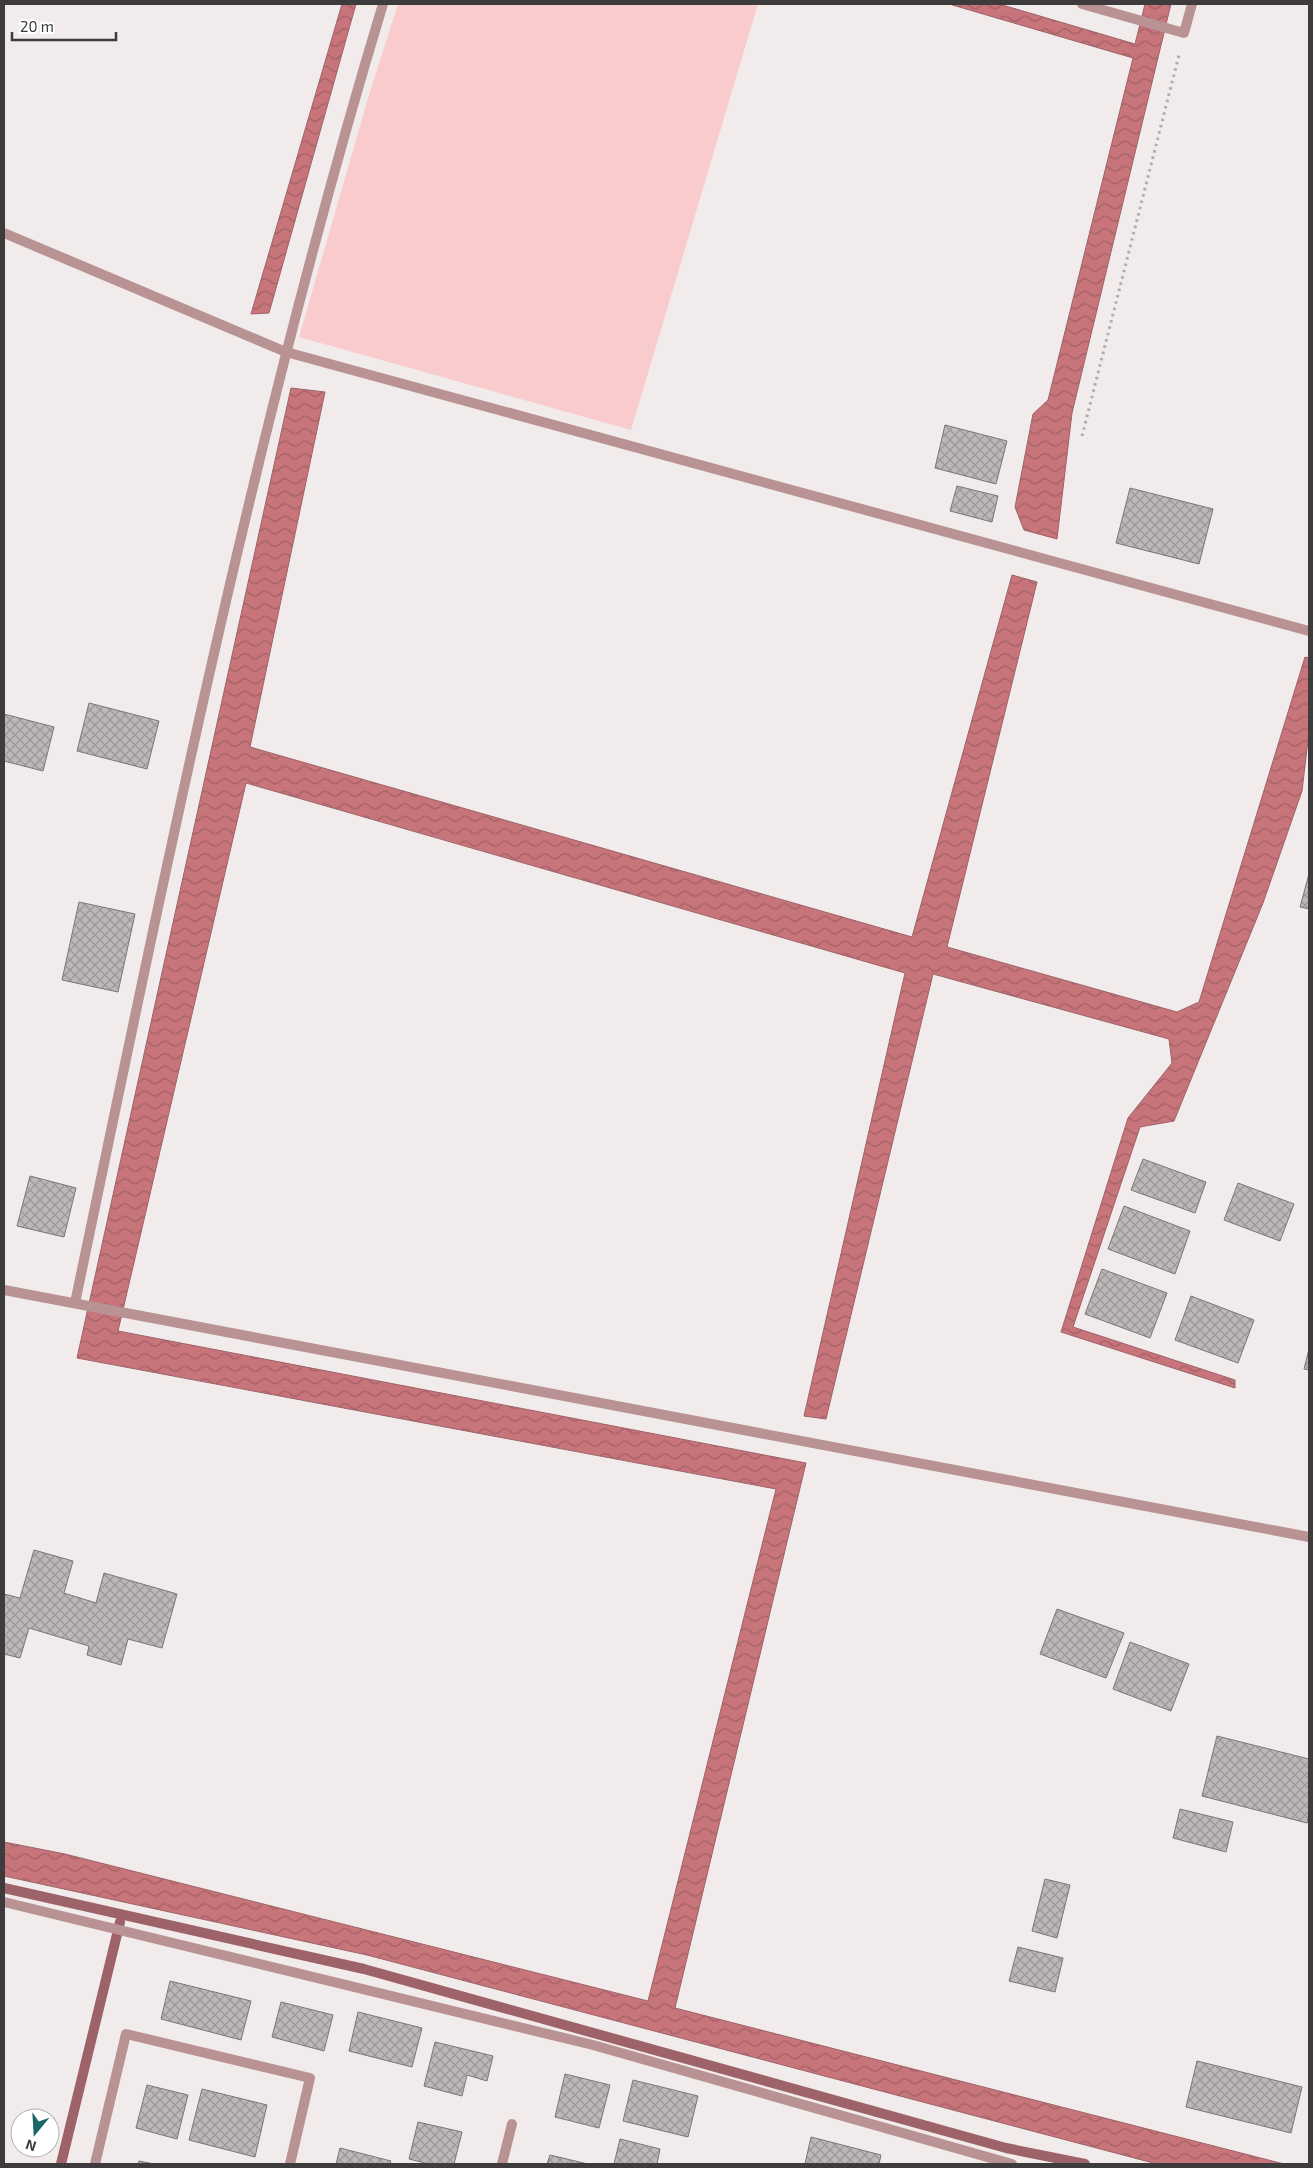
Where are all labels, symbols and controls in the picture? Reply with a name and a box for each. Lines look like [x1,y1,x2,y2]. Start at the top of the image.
scale bar [12,10,116,42]
text: 20 m [20,17,54,35]
north arrow [10,2108,60,2158]
text: N [23,2136,38,2155]

